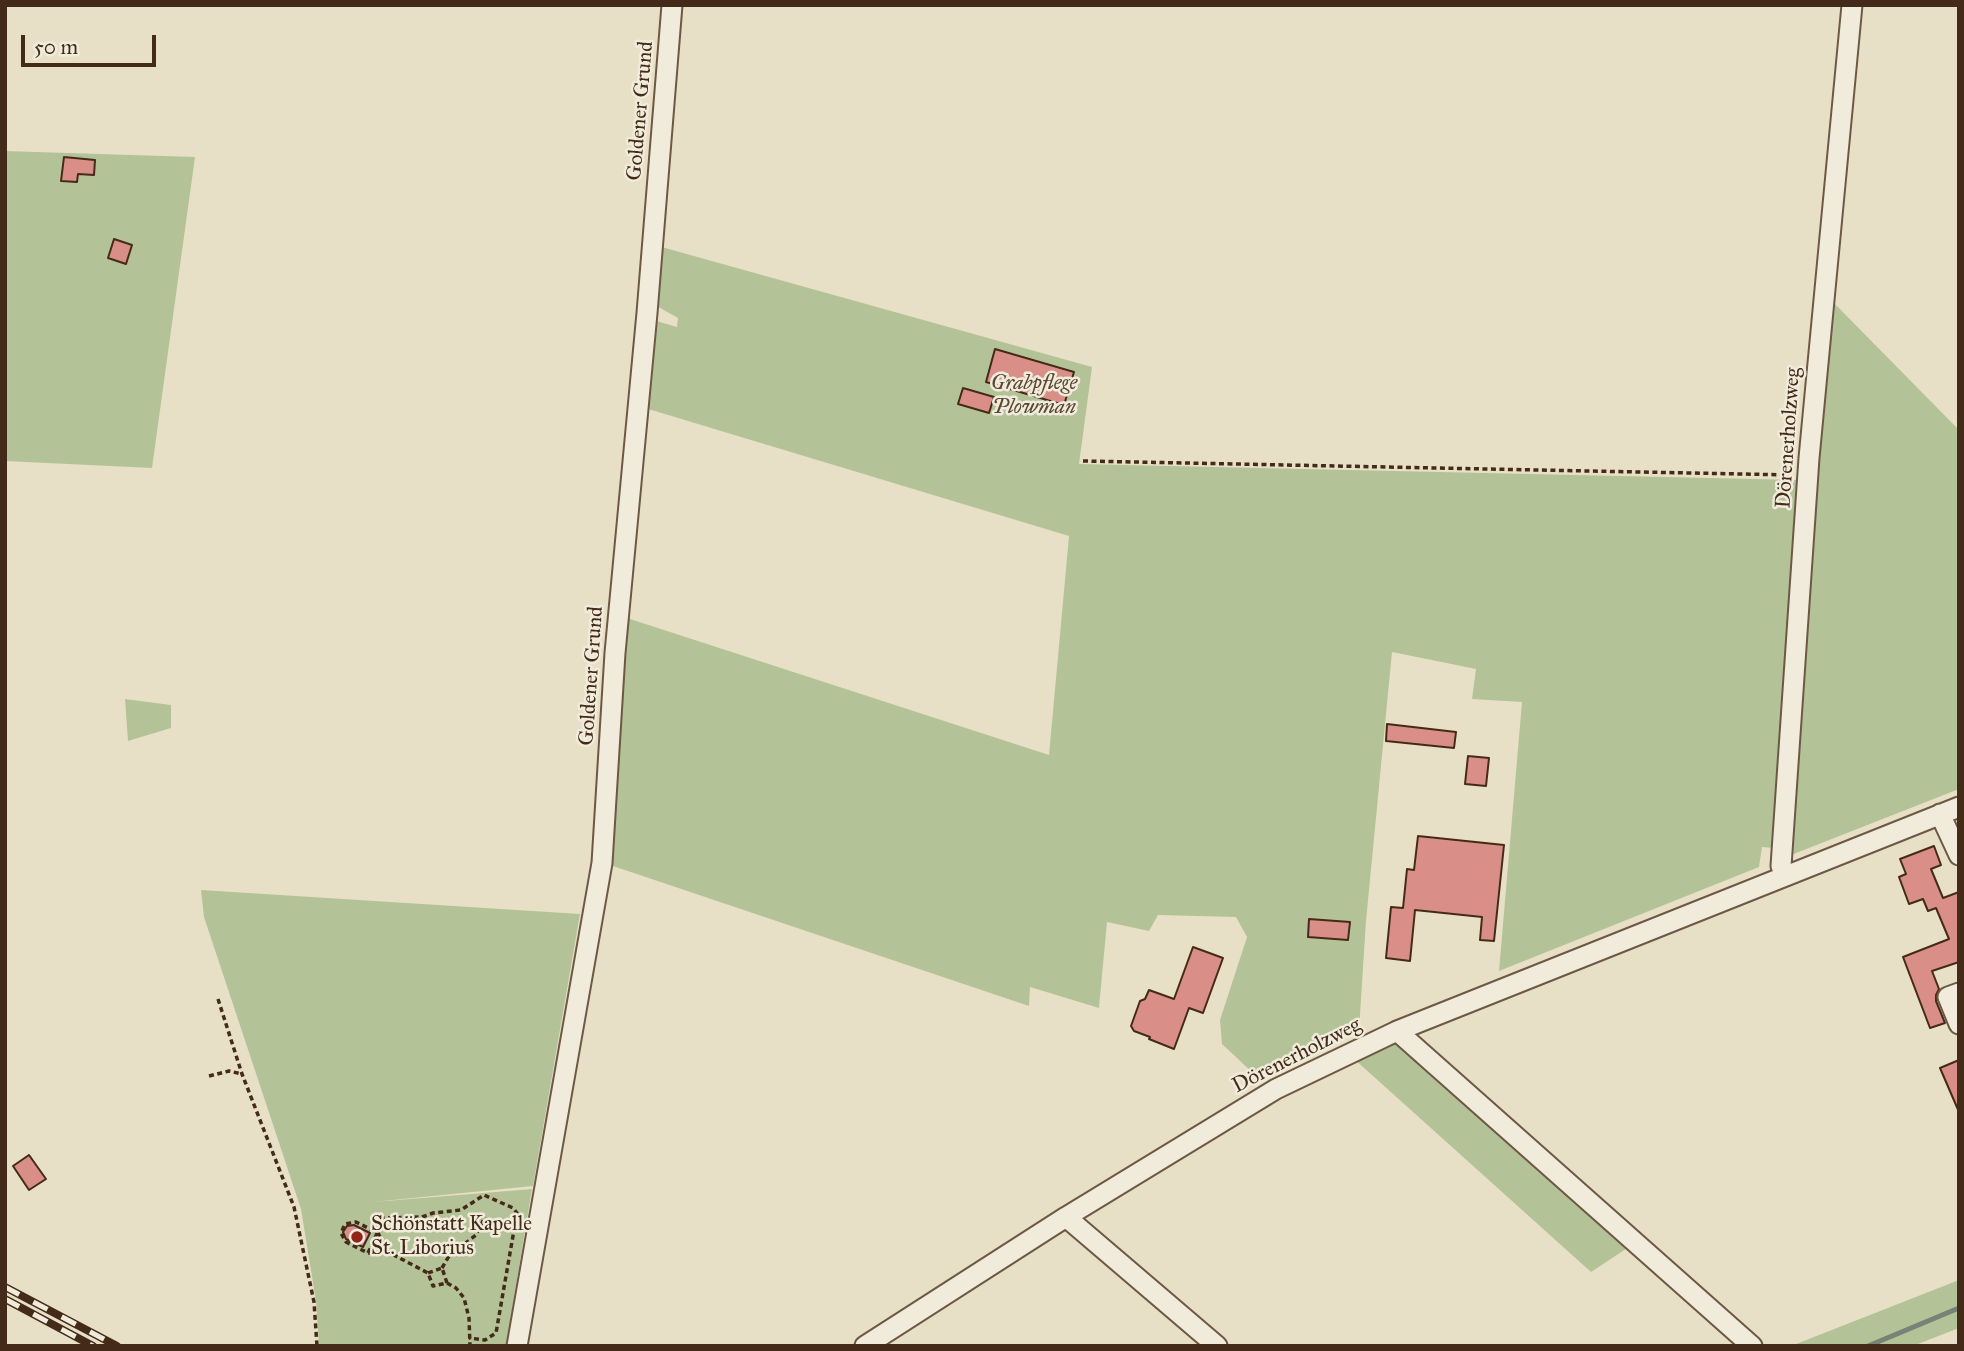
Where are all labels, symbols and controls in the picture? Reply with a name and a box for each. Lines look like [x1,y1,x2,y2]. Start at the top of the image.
scale bar [24,21,159,65]
text: 50 m [34,34,78,60]
street label: Goldener Grund [622,40,660,182]
street label: Dörenerholzweg [1772,367,1806,509]
park label: Grabpflege Plowman [991,371,1077,421]
street label: Goldener Grund [575,605,609,747]
street label: Dörenerholzweg [1228,1013,1366,1099]
place label: Schönstatt Kapelle St. Liborius [371,1212,532,1262]
marker: Schönstatt Kapelle St. Liborius [349,1229,365,1245]

